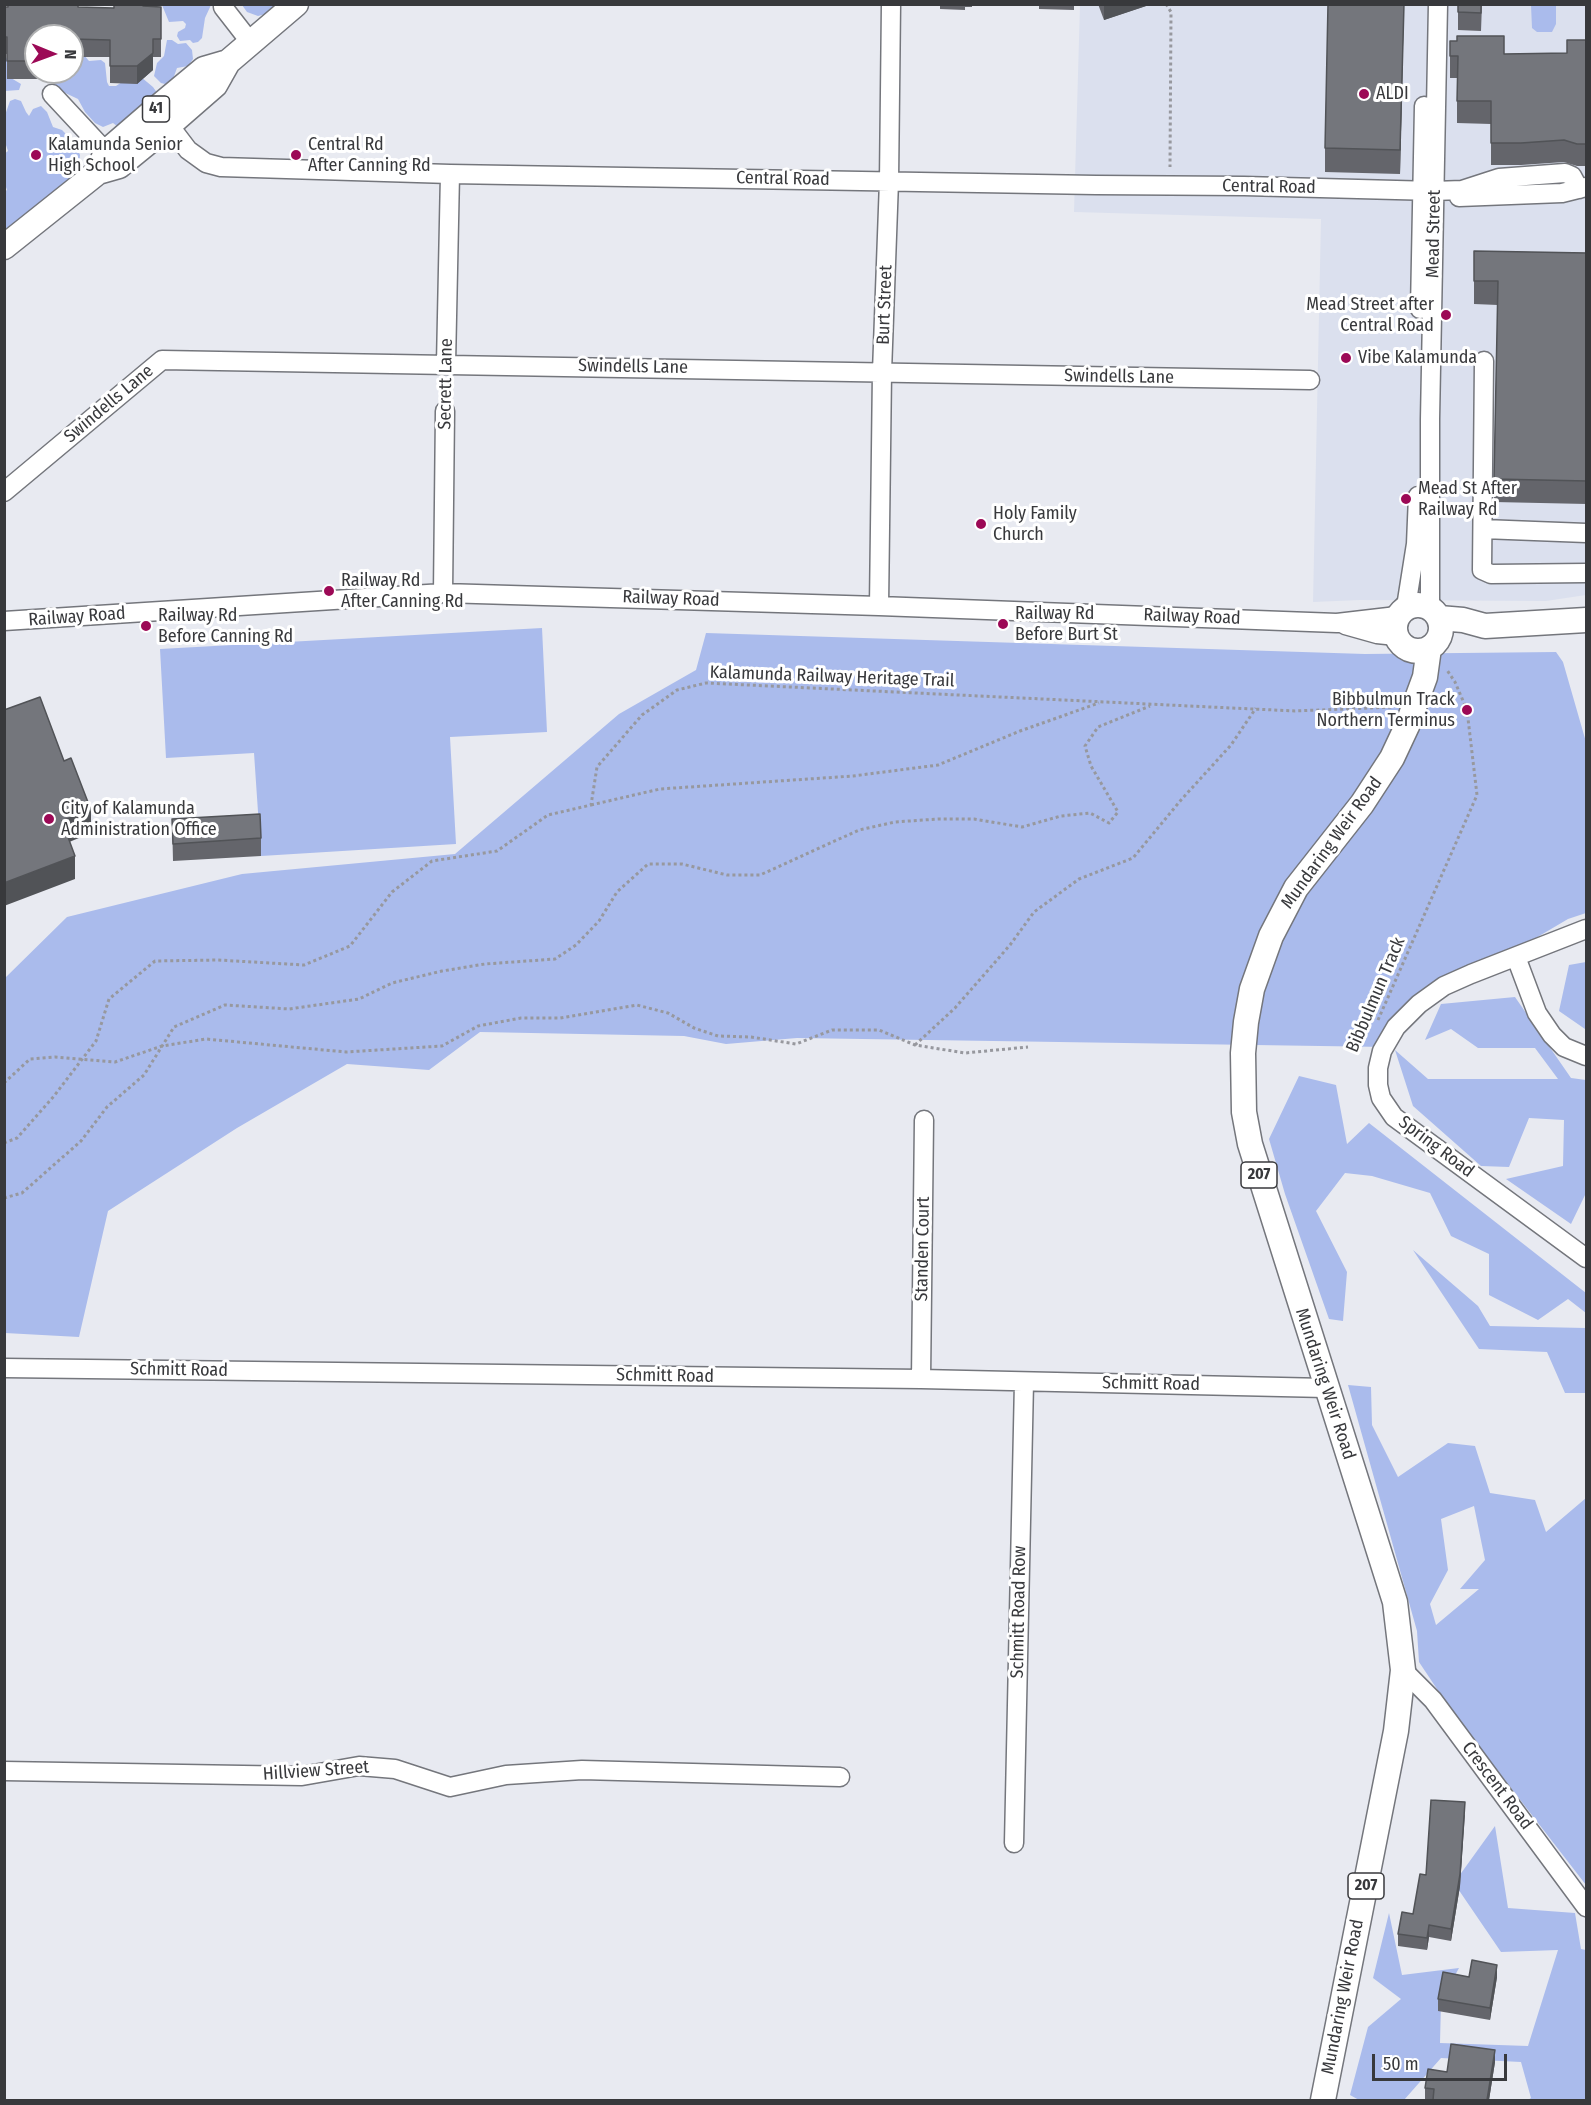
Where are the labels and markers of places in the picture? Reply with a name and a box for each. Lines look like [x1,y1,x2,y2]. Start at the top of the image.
place label: ALDI [1376,83,1409,105]
marker: ALDI [1357,87,1371,101]
place label: Kalamunda Senior High School [48,134,183,176]
place label: Central Rd After Canning Rd [308,134,431,176]
marker: Kalamunda Senior High School [29,148,43,162]
marker: Central Rd After Canning Rd [289,148,303,162]
place label: Mead Street after Central Road [1306,294,1434,336]
marker: Mead Street after Central Road [1439,308,1453,322]
place label: Vibe Kalamunda [1358,347,1477,369]
marker: Vibe Kalamunda [1339,351,1353,365]
place label: Mead St After Railway Rd [1418,478,1517,520]
marker: Mead St After Railway Rd [1399,492,1413,506]
place label: Holy Family Church [993,503,1077,546]
marker: Holy Family Church [974,517,988,531]
place label: Railway Rd After Canning Rd [341,570,464,612]
marker: Railway Rd After Canning Rd [322,584,336,598]
place label: Railway Rd Before Burt St [1015,603,1118,646]
place label: Railway Rd Before Canning Rd [158,605,293,648]
marker: Railway Rd Before Burt St [996,617,1010,631]
marker: Railway Rd Before Canning Rd [139,619,153,633]
place label: Bibbulmun Track Northern Terminus [1317,689,1455,732]
marker: Bibbulmun Track Northern Terminus [1460,703,1474,717]
place label: City of Kalamunda Administration Office [61,798,217,840]
marker: City of Kalamunda Administration Office [42,812,56,826]

